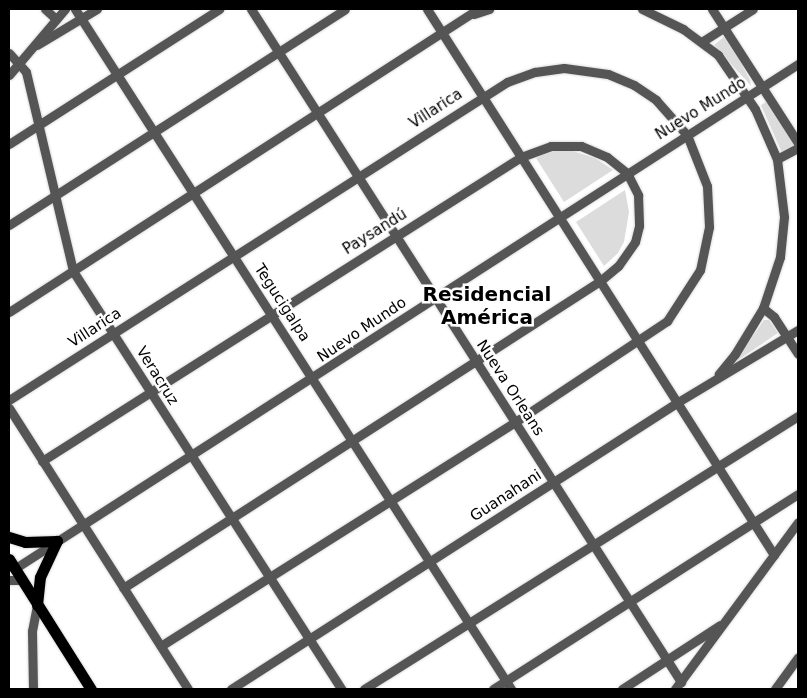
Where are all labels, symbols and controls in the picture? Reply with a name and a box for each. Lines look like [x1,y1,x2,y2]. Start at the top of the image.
street label: Nuevo Mundo [652,74,750,144]
street label: Villarica [406,85,466,133]
street label: Paysandú [340,205,410,259]
street label: Tegucigalpa [250,261,314,345]
district label: Residencial América [423,283,551,330]
street label: Nuevo Mundo [314,294,410,366]
street label: Villarica [65,304,125,352]
street label: Nueva Orleans [472,337,548,439]
street label: Veracruz [132,343,182,409]
street label: Guanahani [467,466,545,526]

